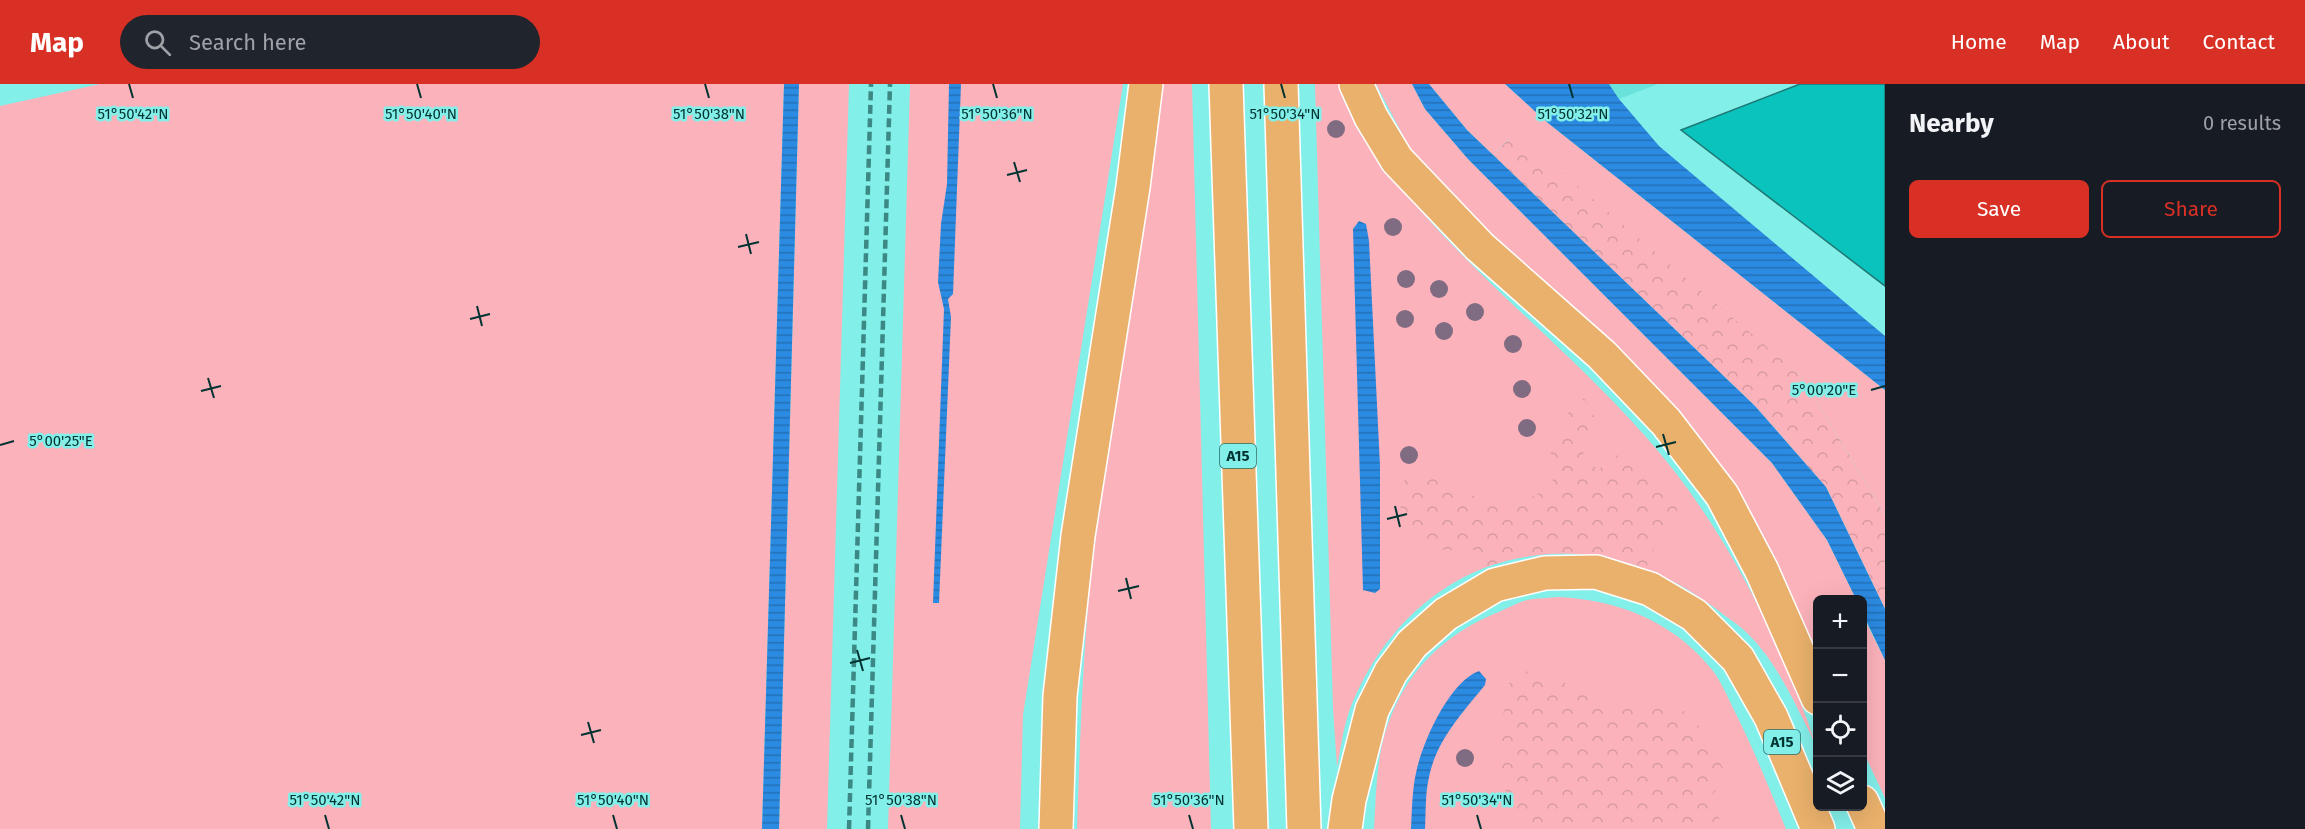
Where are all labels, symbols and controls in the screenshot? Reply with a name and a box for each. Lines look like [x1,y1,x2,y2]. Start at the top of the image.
search box [120,15,540,69]
text: Map [30,26,84,59]
icon: search [141,26,174,59]
text: Search here [189,29,307,56]
text: Home [1951,29,2007,55]
text: Map [2040,29,2080,55]
text: About [2113,29,2170,55]
text: Contact [2203,29,2275,55]
text: 51°50'42"N [98,105,168,123]
text: 51°50'40"N [385,105,457,123]
text: 51°50'38"N [673,105,745,123]
text: 51°50'36"N [961,105,1033,123]
text: 51°50'34"N [1250,105,1320,123]
text: 51°50'32"N [1537,105,1609,123]
text: Nearby [1909,108,1994,139]
text: 0 results [2203,111,2281,135]
button: Save [1909,180,2089,238]
button: Share [2101,180,2281,238]
text: 5°00'20"E [1792,381,1856,399]
text: 5°00'25"E [29,432,93,450]
road number: A15 [1220,444,1256,468]
map controls [1813,595,1867,811]
button: + [1813,595,1867,649]
button: − [1813,649,1867,703]
button: locate [1813,703,1867,757]
road number: A15 [1764,730,1800,754]
button: layers [1813,757,1867,811]
text: 51°50'42"N [290,791,360,809]
text: 51°50'40"N [577,791,649,809]
text: 51°50'38"N [865,791,937,809]
text: 51°50'36"N [1153,791,1225,809]
text: 51°50'34"N [1442,791,1512,809]

